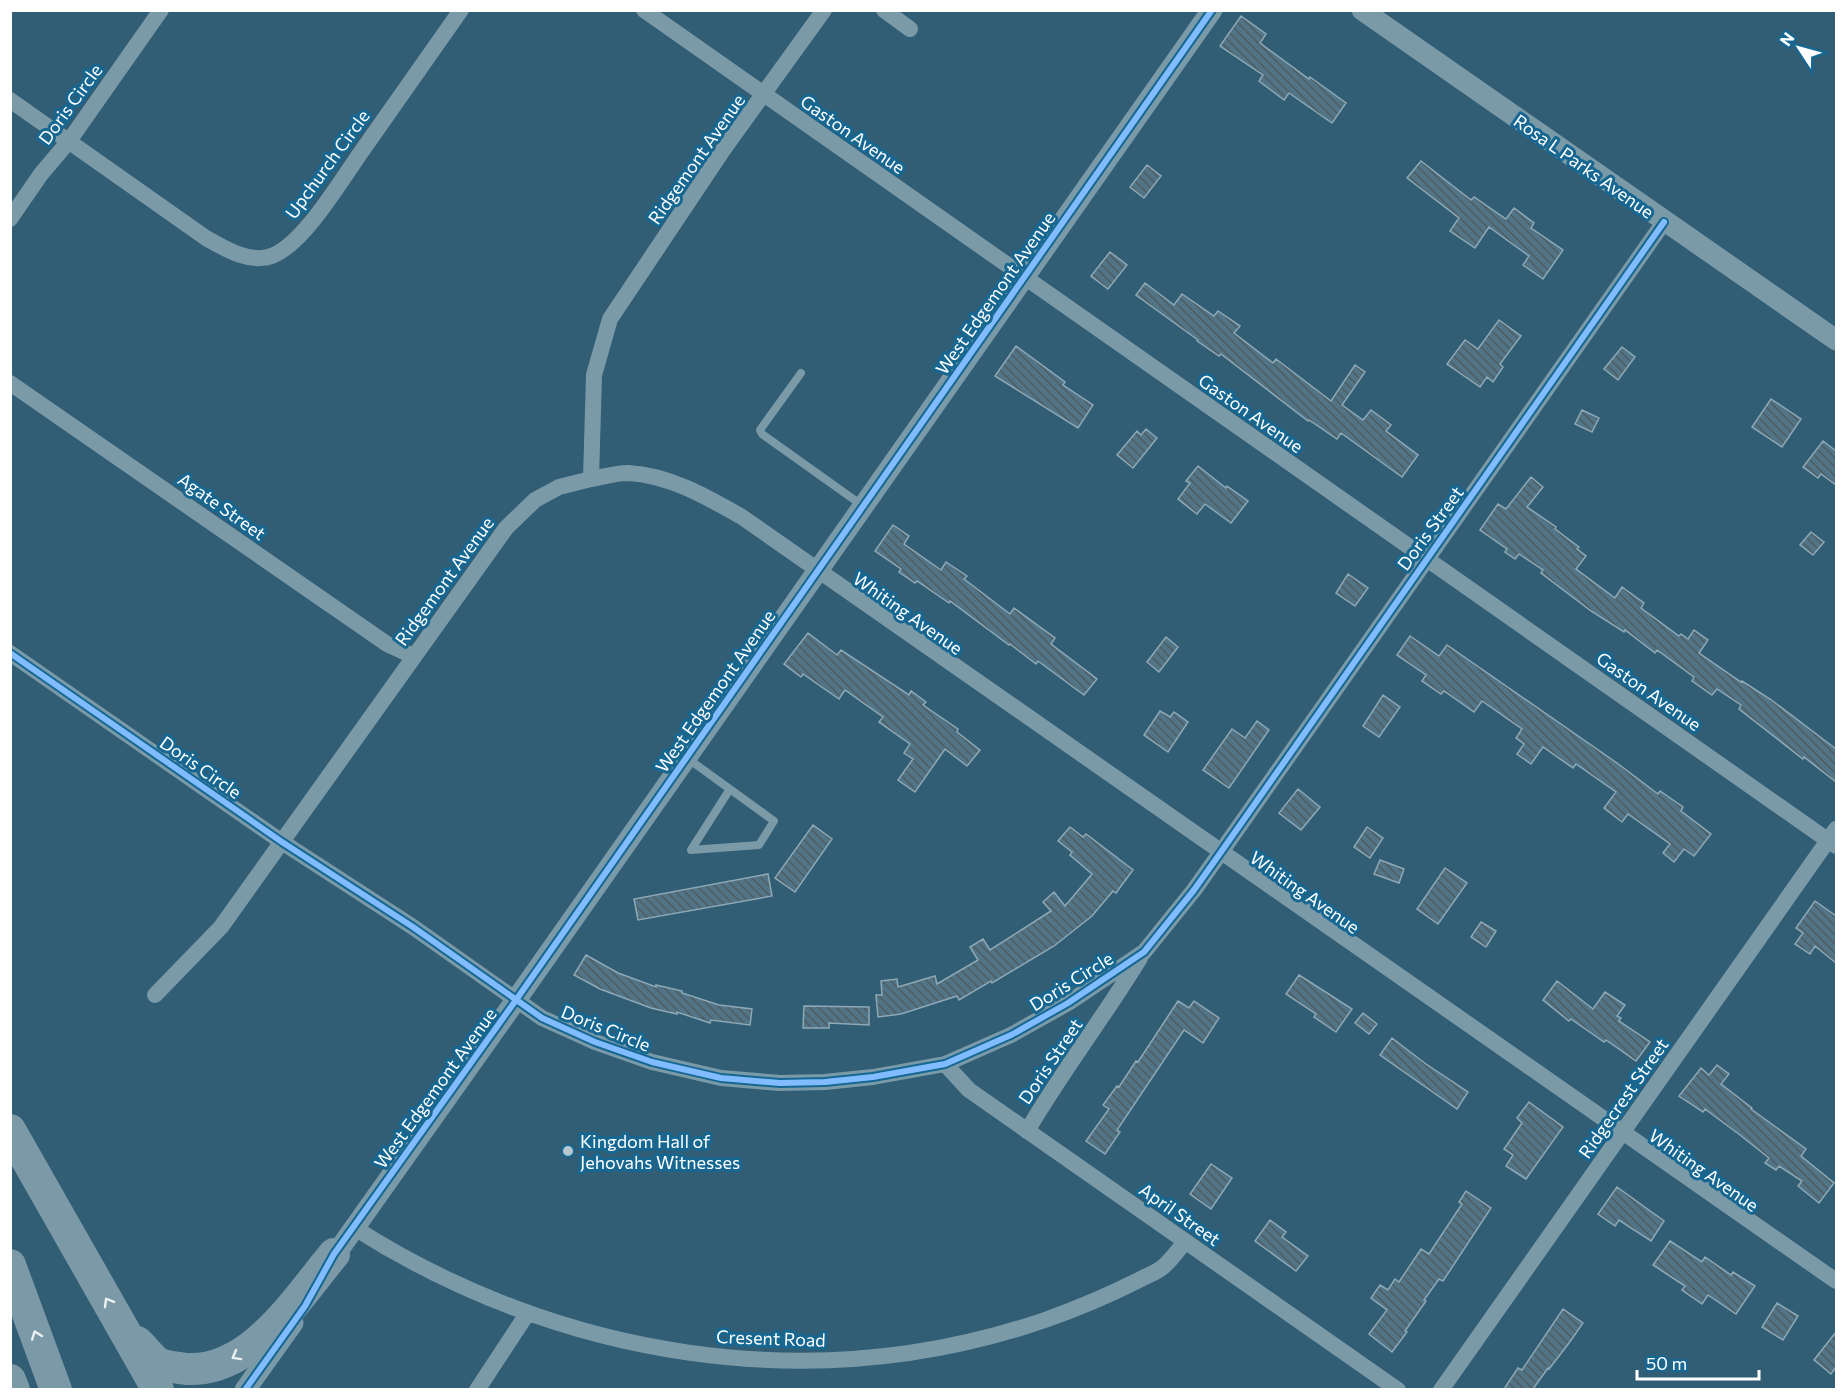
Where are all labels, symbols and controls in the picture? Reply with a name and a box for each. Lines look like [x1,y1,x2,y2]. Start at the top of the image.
north arrow [1769,18,1829,78]
text: N [1775,28,1798,49]
street label: Doris Circle [33,59,107,149]
street label: Ridgemont Avenue [643,90,749,228]
street label: Gaston Avenue [797,90,909,178]
street label: Upchurch Circle [280,105,374,223]
street label: Rosa L Parks Avenue [1510,109,1658,223]
street label: West Edgemont Avenue [931,208,1059,378]
street label: Gaston Avenue [1195,369,1307,457]
street label: Agate Street [174,468,270,544]
street label: Doris Street [1392,482,1468,574]
street label: Ridgemont Avenue [390,512,498,650]
street label: Whiting Avenue [849,567,967,659]
street label: West Edgemont Avenue [651,606,779,776]
street label: Gaston Avenue [1593,647,1705,735]
street label: Doris Circle [156,731,246,803]
street label: Whiting Avenue [1246,846,1364,938]
street label: Doris Circle [1025,947,1117,1015]
street label: Doris Circle [558,1000,654,1056]
street label: West Edgemont Avenue [369,1003,501,1173]
street label: Doris Street [1013,1014,1087,1108]
street label: Ridgecrest Street [1573,1034,1673,1162]
street label: Whiting Avenue [1645,1124,1763,1216]
place label: Kingdom Hall of Jehovahs Witnesses [580,1130,740,1173]
marker: Kingdom Hall of Jehovahs Witnesses [561,1144,575,1158]
street label: April Street [1135,1178,1225,1250]
one-way arrow [104,1298,116,1308]
street label: Cresent Road [716,1325,826,1351]
one-way arrow [30,1330,43,1340]
scale bar [1637,1343,1758,1381]
one-way arrow [232,1349,242,1360]
text: 50 m [1646,1352,1687,1374]

